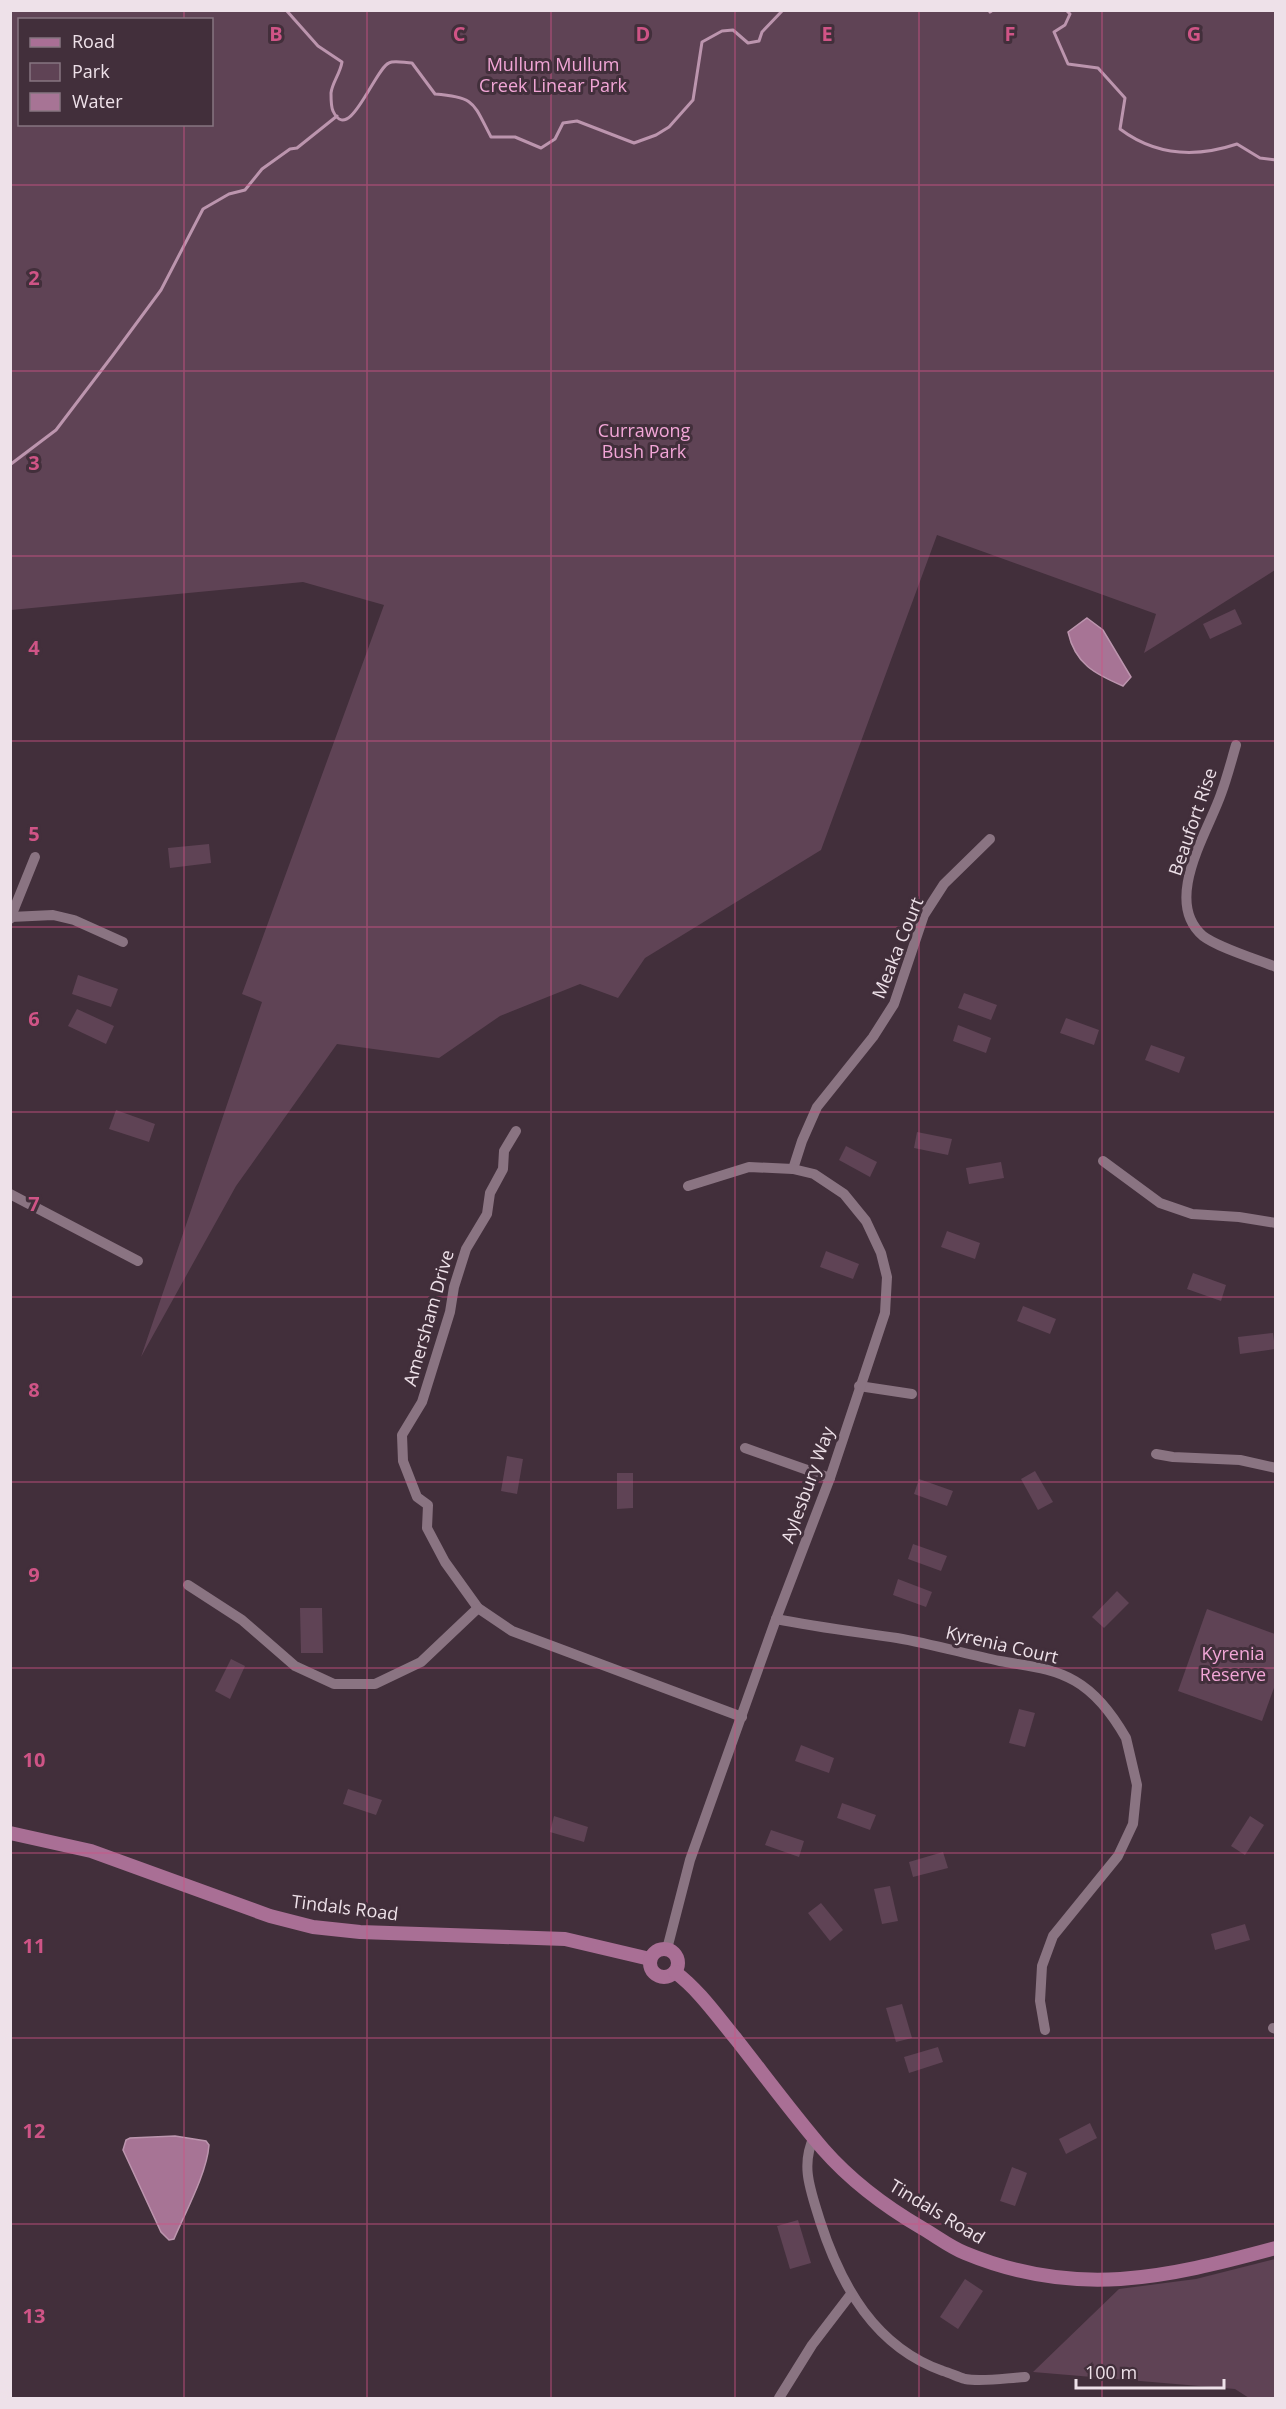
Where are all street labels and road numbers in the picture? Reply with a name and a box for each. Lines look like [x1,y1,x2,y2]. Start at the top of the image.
street label: Beaufort Rise [1162,765,1222,879]
street label: Meaka Court [866,893,928,1002]
street label: Amersham Drive [397,1247,459,1389]
street label: Aylesbury Way [775,1422,840,1546]
street label: Kyrenia Court [944,1619,1061,1669]
street label: Tindals Road [290,1889,400,1925]
street label: Tindals Road [885,2173,990,2249]

